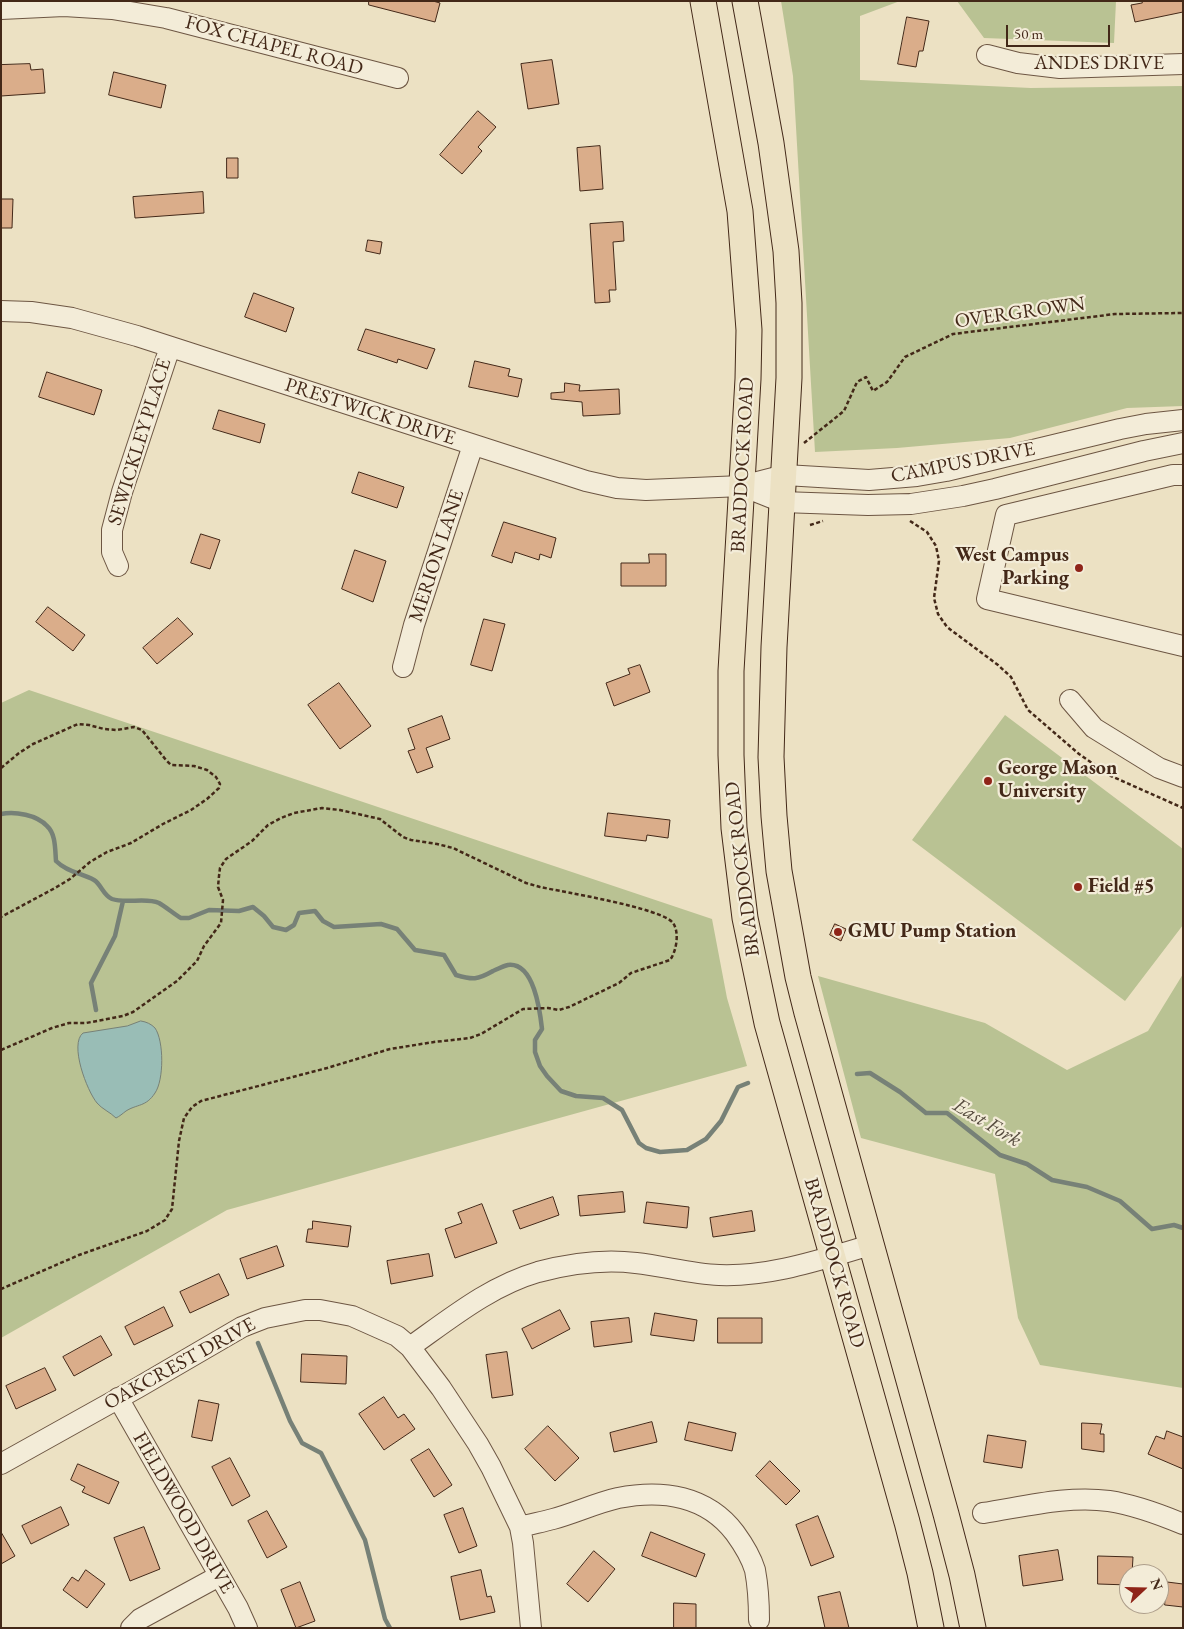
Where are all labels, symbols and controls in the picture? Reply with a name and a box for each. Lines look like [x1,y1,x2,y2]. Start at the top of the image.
street label: FOX CHAPEL ROAD [183,11,365,81]
scale bar [1009,15,1113,47]
text: 50 m [1014,24,1043,43]
street label: ANDES DRIVE [1034,52,1164,76]
street label: OVERGROWN [953,292,1087,334]
street label: SEWICKLEY PLACE [103,356,177,528]
street label: PRESTWICK DRIVE [282,373,458,451]
street label: BRADDOCK ROAD [726,377,760,553]
street label: CAMPUS DRIVE [889,437,1037,489]
street label: MERION LANE [404,487,470,625]
place label: West Campus Parking [955,544,1069,591]
marker: West Campus Parking [1073,562,1085,574]
place label: George Mason University [998,757,1117,804]
marker: George Mason University [982,775,994,787]
street label: BRADDOCK ROAD [720,780,766,958]
place label: Field #5 [1088,875,1155,899]
marker: Field #5 [1072,881,1084,893]
place label: GMU Pump Station [848,920,1016,944]
marker: GMU Pump Station [832,926,844,938]
water label: East Fork [948,1093,1026,1153]
street label: BRADDOCK ROAD [798,1175,870,1351]
street label: OAKCREST DRIVE [100,1312,260,1416]
street label: FIELDWOOD DRIVE [127,1428,239,1598]
north arrow [1119,1564,1169,1614]
text: N [1147,1575,1167,1592]

